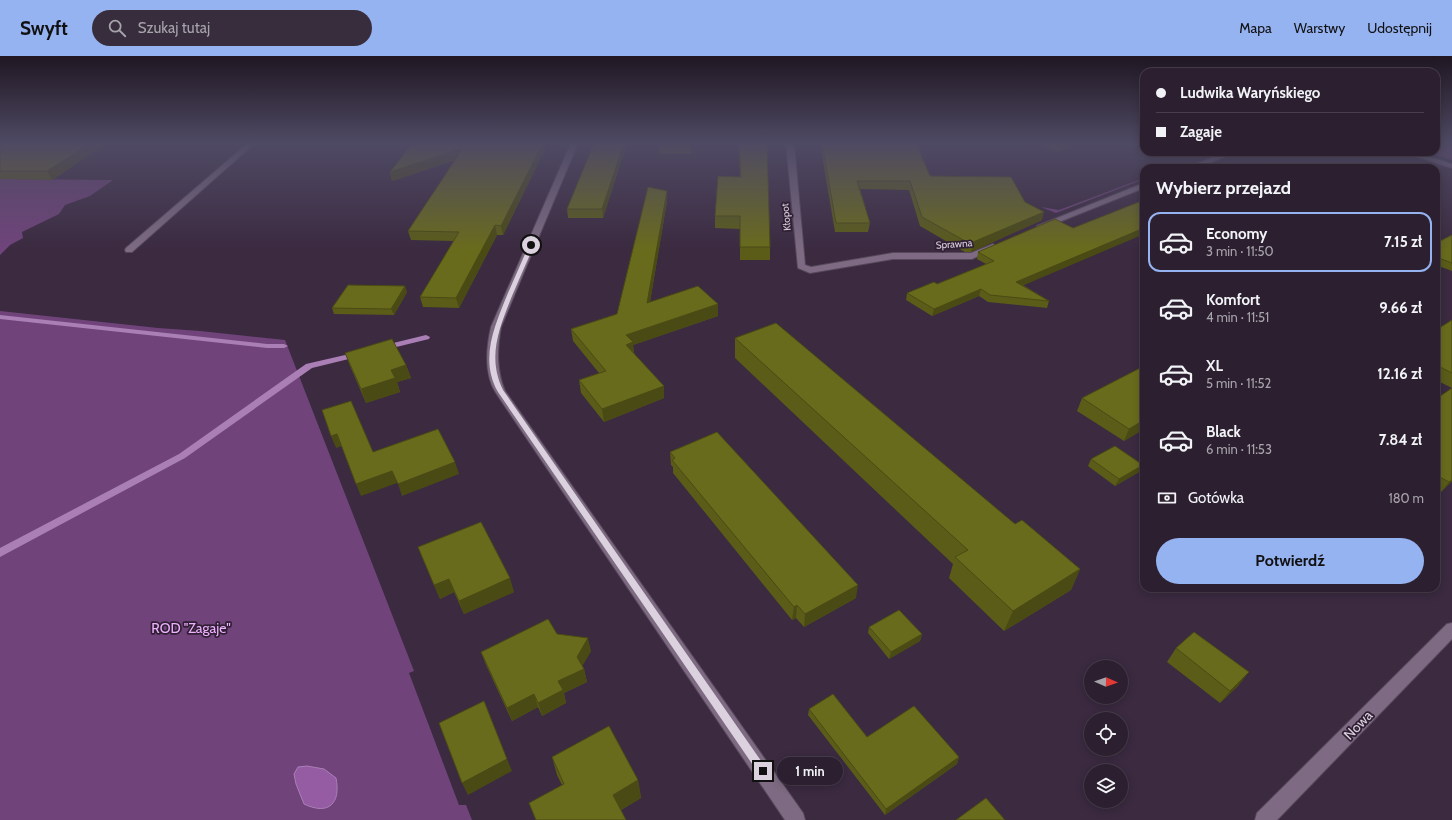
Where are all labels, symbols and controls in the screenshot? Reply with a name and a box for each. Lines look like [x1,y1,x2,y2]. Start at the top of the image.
search box [92,10,372,46]
text: Swyft [20,17,68,40]
icon: search [106,17,128,39]
text: Szukaj tutaj [138,19,210,37]
text: Mapa [1239,19,1272,37]
text: Warstwy [1294,19,1345,37]
text: Udostępnij [1367,19,1432,37]
text: Ludwika Waryńskiego [1180,84,1320,102]
text: Zagaje [1180,123,1222,141]
text: Wybierz przejazd [1156,177,1291,199]
street label: Kłopot [778,202,794,231]
icon: car [1158,224,1194,260]
text: Economy [1206,225,1267,243]
text: 7.15 zł [1384,233,1422,251]
route start [522,236,540,254]
street label: Sprawna [935,236,973,252]
text: 3 min · 11:50 [1206,243,1274,259]
icon: car [1158,290,1194,326]
text: Komfort [1206,291,1260,309]
text: 9.66 zł [1379,299,1422,317]
text: 4 min · 11:51 [1206,309,1269,325]
icon: car [1158,356,1194,392]
text: XL [1206,357,1223,375]
text: 12.16 zł [1377,365,1422,383]
text: 5 min · 11:52 [1206,375,1271,391]
icon: car [1158,422,1194,458]
text: Black [1206,423,1241,441]
text: 7.84 zł [1379,431,1422,449]
text: 6 min · 11:53 [1206,441,1272,457]
icon: cash [1156,487,1178,509]
text: Gotówka [1188,489,1244,507]
text: 180 m [1388,490,1424,506]
button: Potwierdź [1156,538,1424,584]
park label: ROD "Zagaje" [151,619,231,637]
north arrow [1084,660,1128,704]
map controls [1084,660,1128,808]
street label: Nowa [1340,706,1377,744]
button: locate [1084,712,1128,756]
callout: 1 min [777,757,843,785]
route end [754,762,772,780]
text: 1 min [795,763,825,779]
button: layers [1084,764,1128,808]

